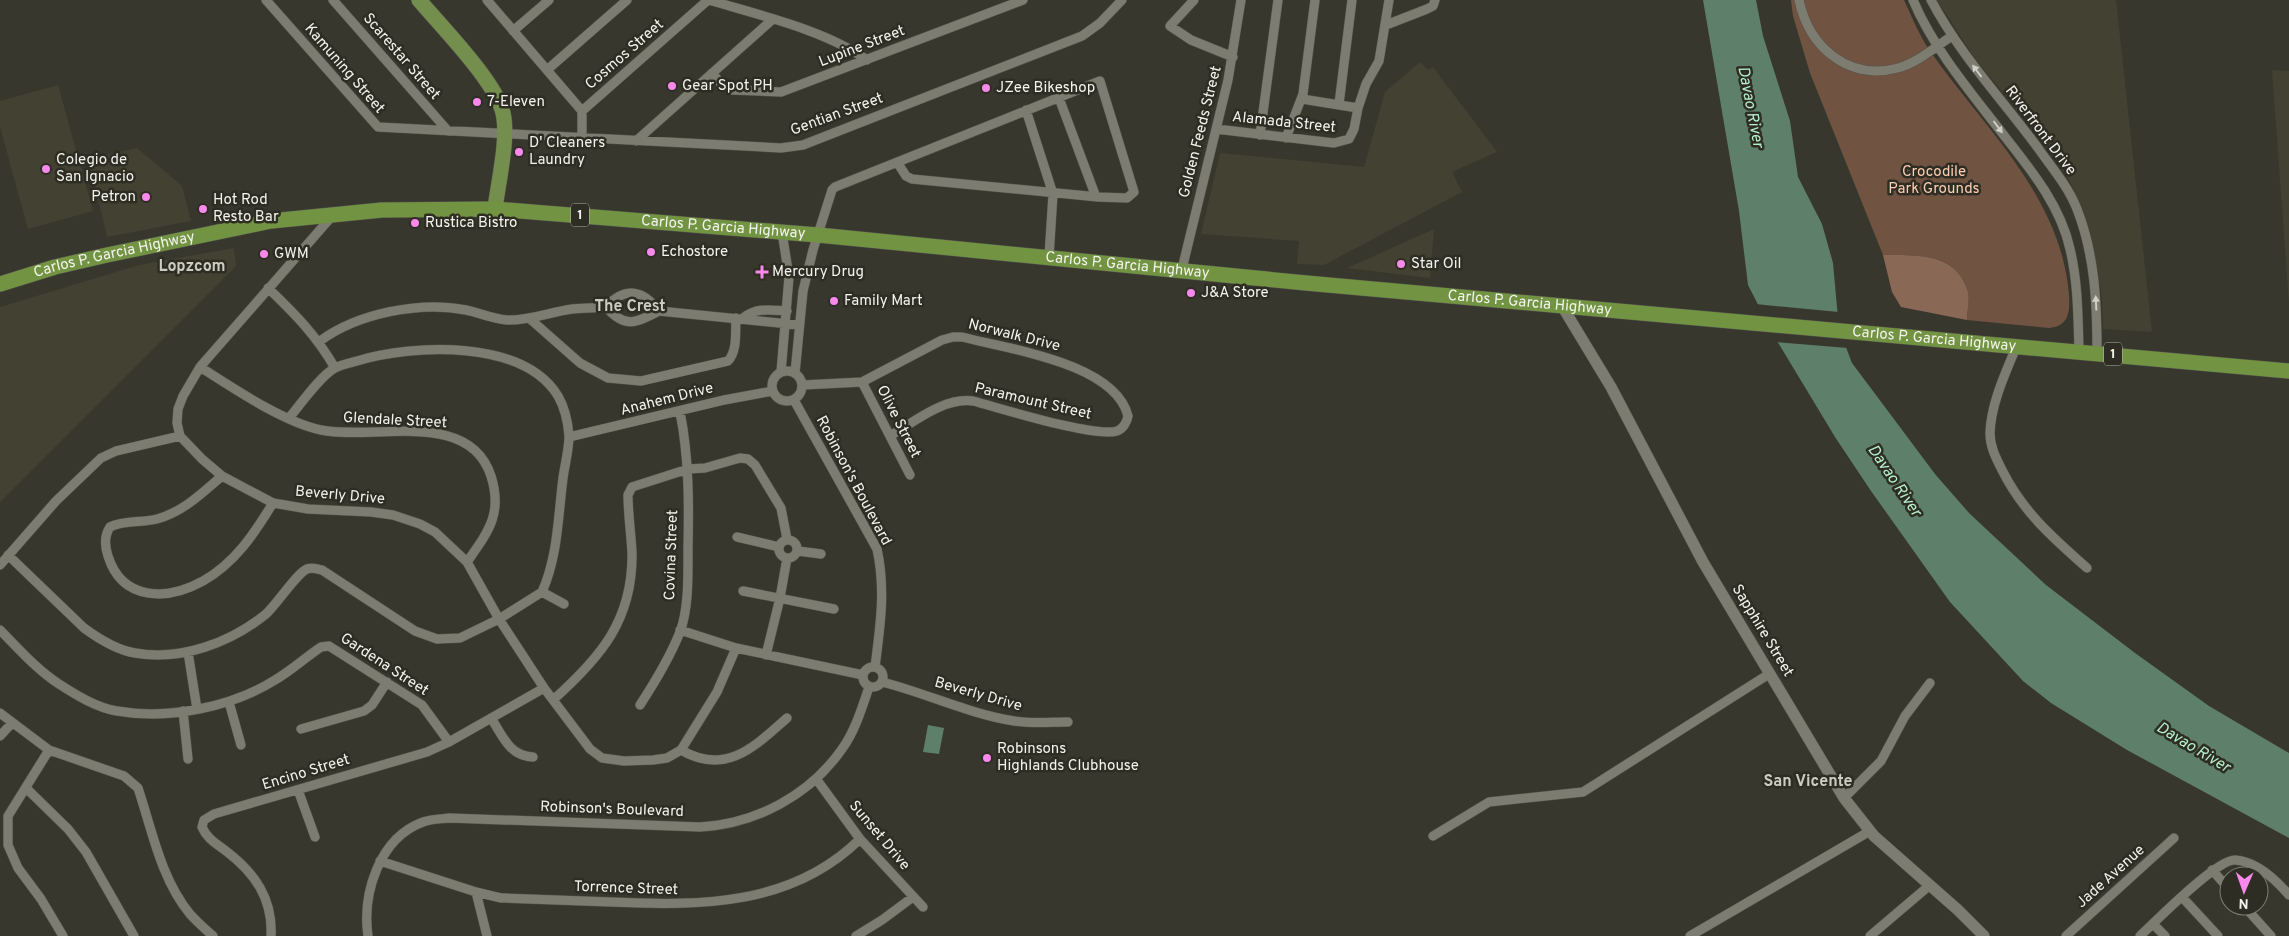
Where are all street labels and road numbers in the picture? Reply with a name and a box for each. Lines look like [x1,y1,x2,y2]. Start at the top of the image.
street label: Scarestar Street [358,10,444,104]
street label: Cosmos Street [582,16,668,94]
street label: Kamuning Street [300,20,388,118]
street label: Lupine Street [816,22,908,72]
street label: Golden Feeds Street [1175,64,1227,200]
street label: Riverfront Drive [2000,82,2080,180]
street label: Gentian Street [788,89,886,141]
street label: Alamada Street [1231,108,1337,138]
road number: 1 [571,204,589,226]
street label: Carlos P. Garcia Highway [640,211,806,243]
street label: Carlos P. Garcia Highway [31,228,197,283]
street label: Carlos P. Garcia Highway [1045,248,1210,283]
street label: Carlos P. Garcia Highway [1447,286,1613,320]
street label: Norwalk Drive [966,315,1062,357]
street label: Carlos P. Garcia Highway [1851,322,2017,356]
road number: 1 [2104,342,2122,366]
street label: Anahem Drive [618,379,716,421]
street label: Paramount Street [973,379,1093,425]
street label: Olive Street [872,382,924,462]
street label: Glendale Street [342,409,448,433]
street label: Robinson's Boulevard [811,413,895,549]
street label: Beverly Drive [294,483,386,509]
street label: Covina Street [661,509,683,601]
street label: Sapphire Street [1727,581,1797,681]
street label: Gardena Street [336,629,432,701]
street label: Beverly Drive [932,673,1024,717]
street label: Encino Street [260,751,352,795]
street label: Sunset Drive [844,797,914,875]
street label: Robinson's Boulevard [540,798,684,822]
street label: Jade Avenue [2073,841,2149,913]
street label: Torrence Street [574,878,678,900]

